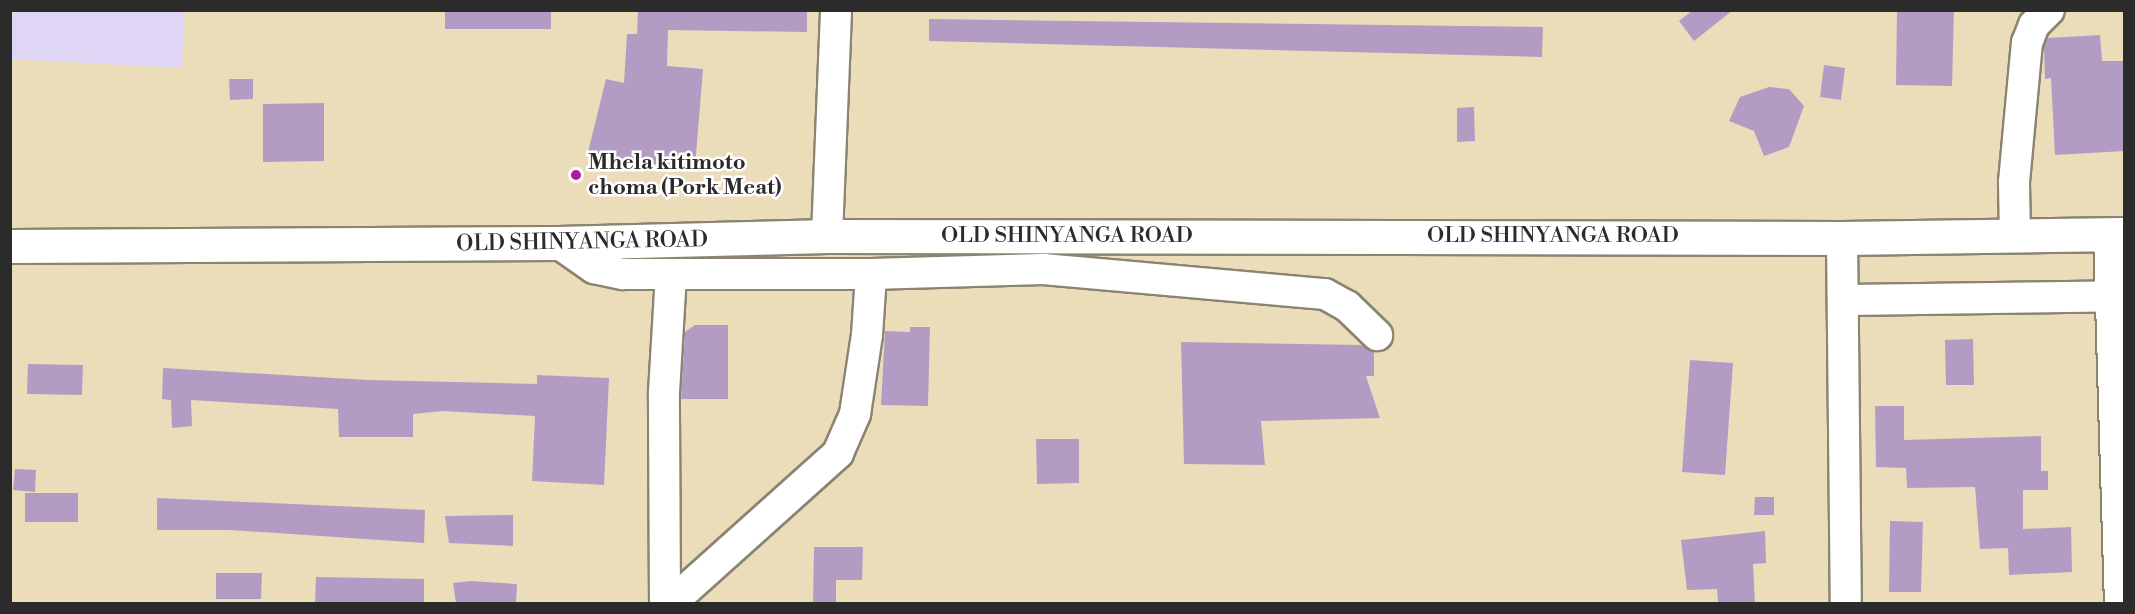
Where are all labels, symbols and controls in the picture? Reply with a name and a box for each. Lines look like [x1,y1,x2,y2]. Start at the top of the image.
place label: Mhela kitimoto choma (Pork Meat) [588,149,782,200]
marker: Mhela kitimoto choma (Pork Meat) [569,168,583,182]
street label: OLD SHINYANGA ROAD [941,223,1193,249]
street label: OLD SHINYANGA ROAD [1427,223,1679,249]
street label: OLD SHINYANGA ROAD [456,227,708,257]

